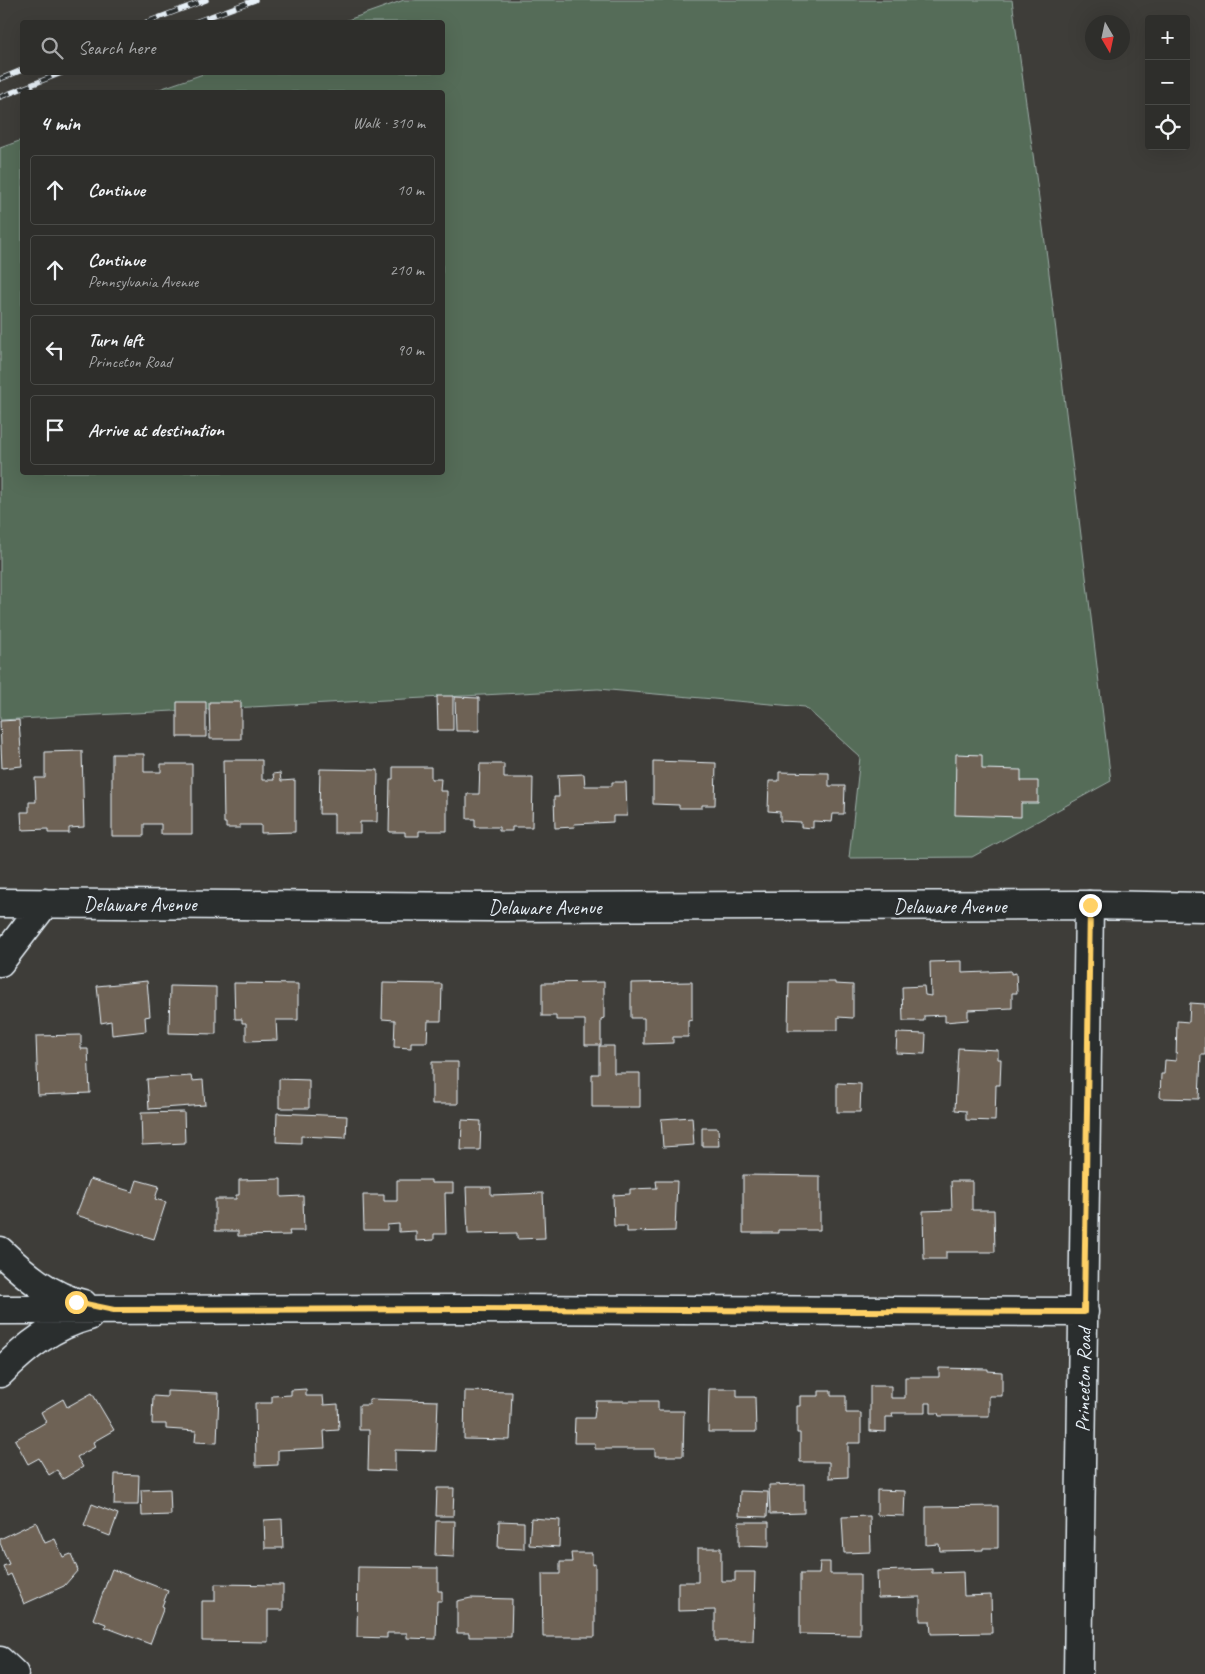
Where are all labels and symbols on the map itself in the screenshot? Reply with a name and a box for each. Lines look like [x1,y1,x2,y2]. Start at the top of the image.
north arrow [1085,15,1130,60]
street label: Delaware Avenue [84,892,198,917]
street label: Delaware Avenue [894,894,1008,919]
route end [1079,894,1102,917]
street label: Delaware Avenue [489,895,603,920]
route start [65,1291,88,1314]
street label: Princeton Road [1070,1325,1097,1432]

